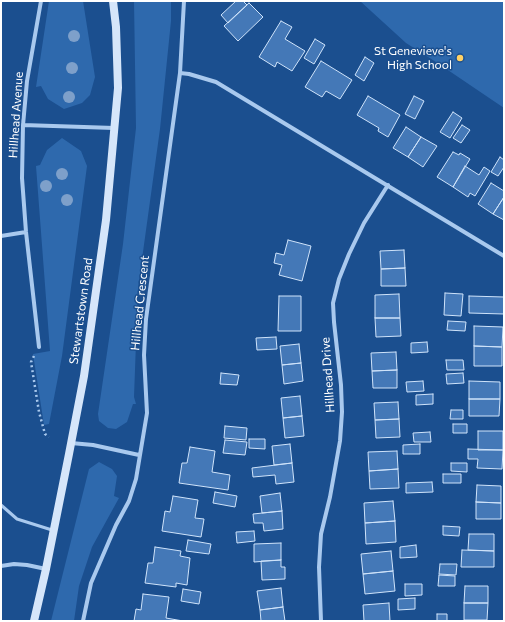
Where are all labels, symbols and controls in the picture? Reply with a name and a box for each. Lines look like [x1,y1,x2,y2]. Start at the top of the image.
place label: St Genevieve's High School [374,44,452,72]
marker: St Genevieve's High School [455,53,465,63]
street label: Hillhead Avenue [6,71,26,159]
street label: Hillhead Crescent [128,255,152,351]
street label: Stewartstown Road [66,257,96,365]
street label: Hillhead Drive [318,337,338,413]

